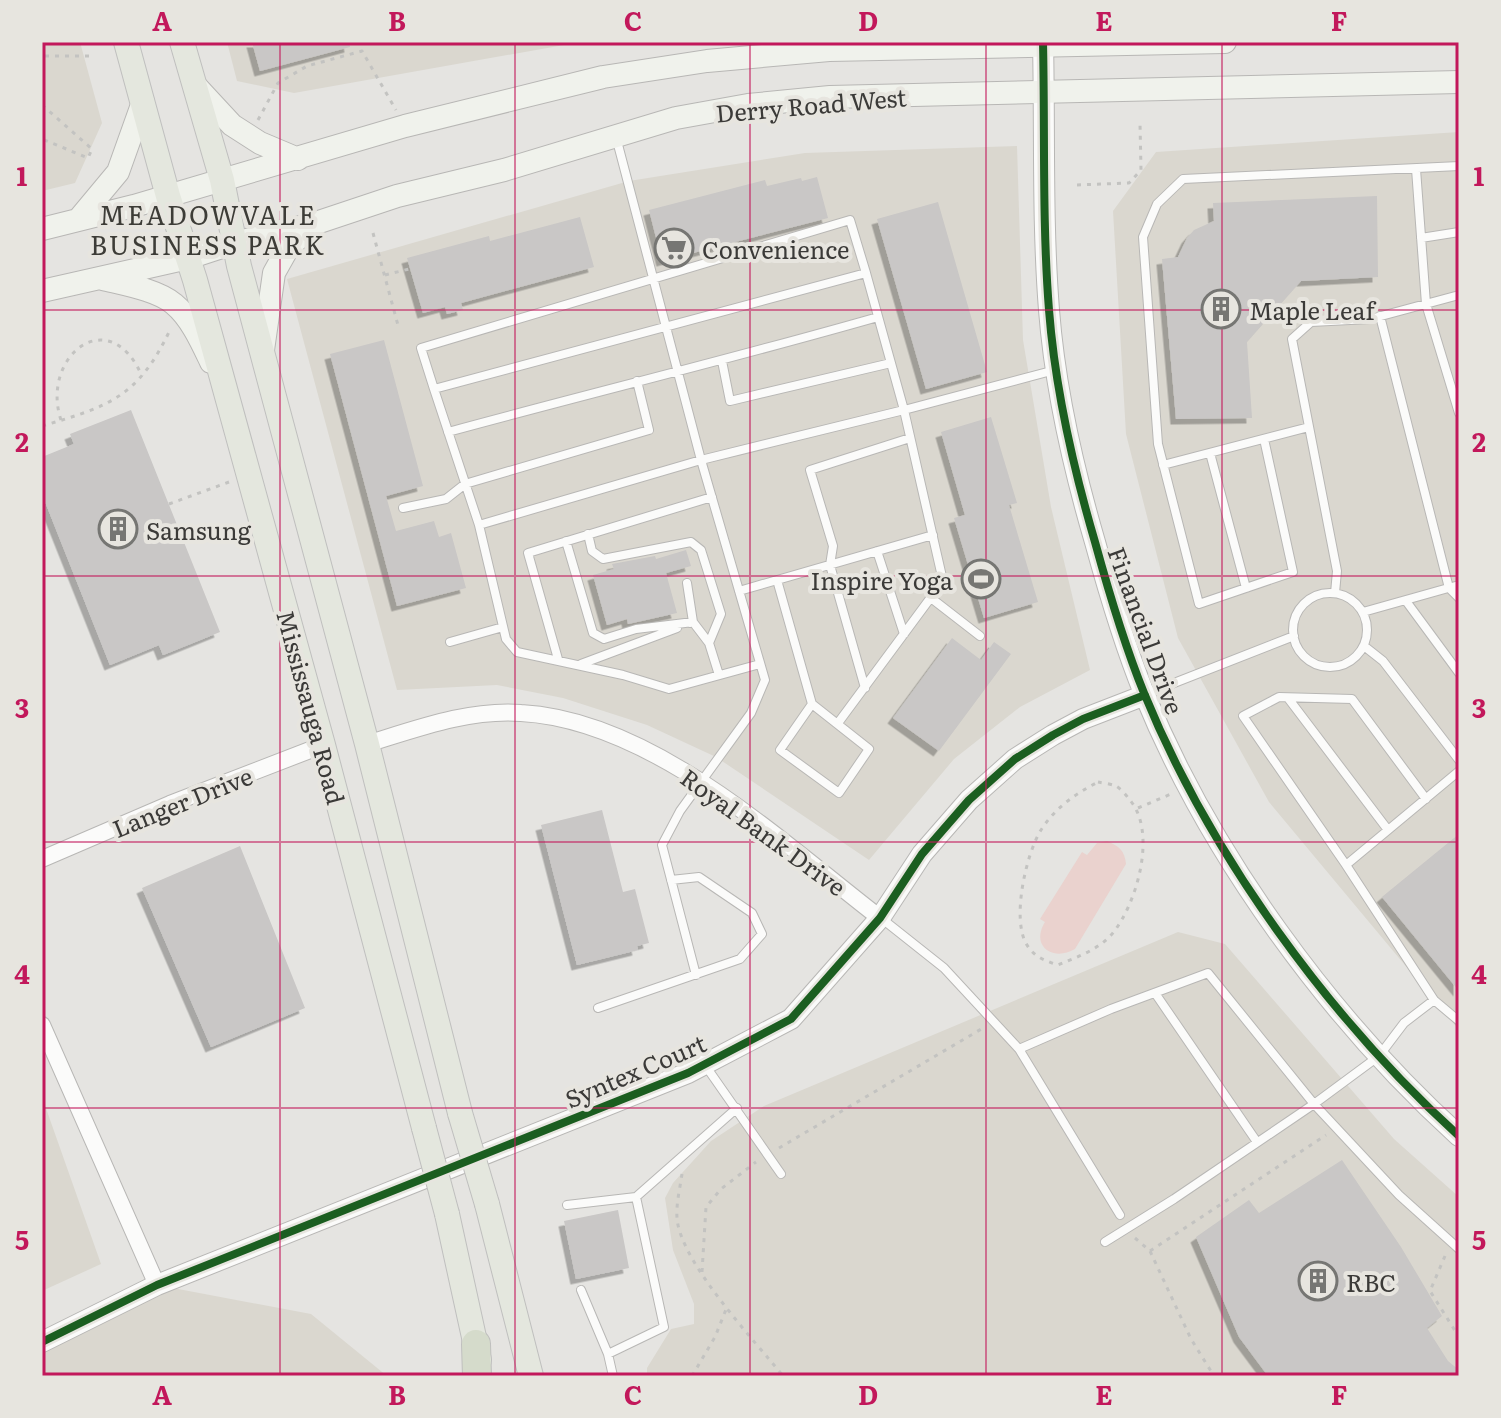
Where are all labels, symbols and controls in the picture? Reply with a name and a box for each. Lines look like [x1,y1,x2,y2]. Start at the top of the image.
text: A [152,0,172,39]
text: B [388,0,406,39]
text: C [624,0,642,39]
text: D [858,0,878,39]
text: E [1095,0,1113,39]
text: F [1331,0,1347,39]
street label: Derry Road West [714,78,908,130]
text: 1 [17,155,28,194]
text: 1 [1474,155,1485,194]
district label: MEADOWVALE BUSINESS PARK [90,194,326,263]
supermarket icon: Convenience [653,227,695,269]
place label: Convenience [702,231,850,266]
building icon: Maple Leaf [1200,288,1242,330]
place label: Maple Leaf [1249,292,1376,327]
text: 2 [15,421,29,460]
text: 2 [1472,421,1486,460]
building icon: Samsung [97,508,139,550]
place label: Samsung [146,512,252,547]
street label: Financial Drive [1100,541,1194,719]
sports icon: Inspire Yoga [960,558,1002,600]
place label: Inspire Yoga [810,562,953,597]
street label: Mississauga Road [269,606,355,808]
text: 3 [15,687,29,726]
text: 3 [1472,687,1486,726]
street label: Langer Drive [107,757,257,845]
street label: Royal Bank Drive [674,759,854,903]
text: 4 [14,953,30,992]
text: 4 [1471,953,1487,992]
street label: Syntex Court [559,1024,711,1115]
text: 5 [15,1219,29,1258]
text: 5 [1472,1219,1486,1258]
building icon: RBC [1297,1260,1339,1302]
place label: RBC [1346,1264,1396,1299]
text: A [152,1374,172,1413]
text: B [388,1374,406,1413]
text: C [624,1374,642,1413]
text: D [858,1374,878,1413]
text: E [1095,1374,1113,1413]
text: F [1331,1374,1347,1413]

